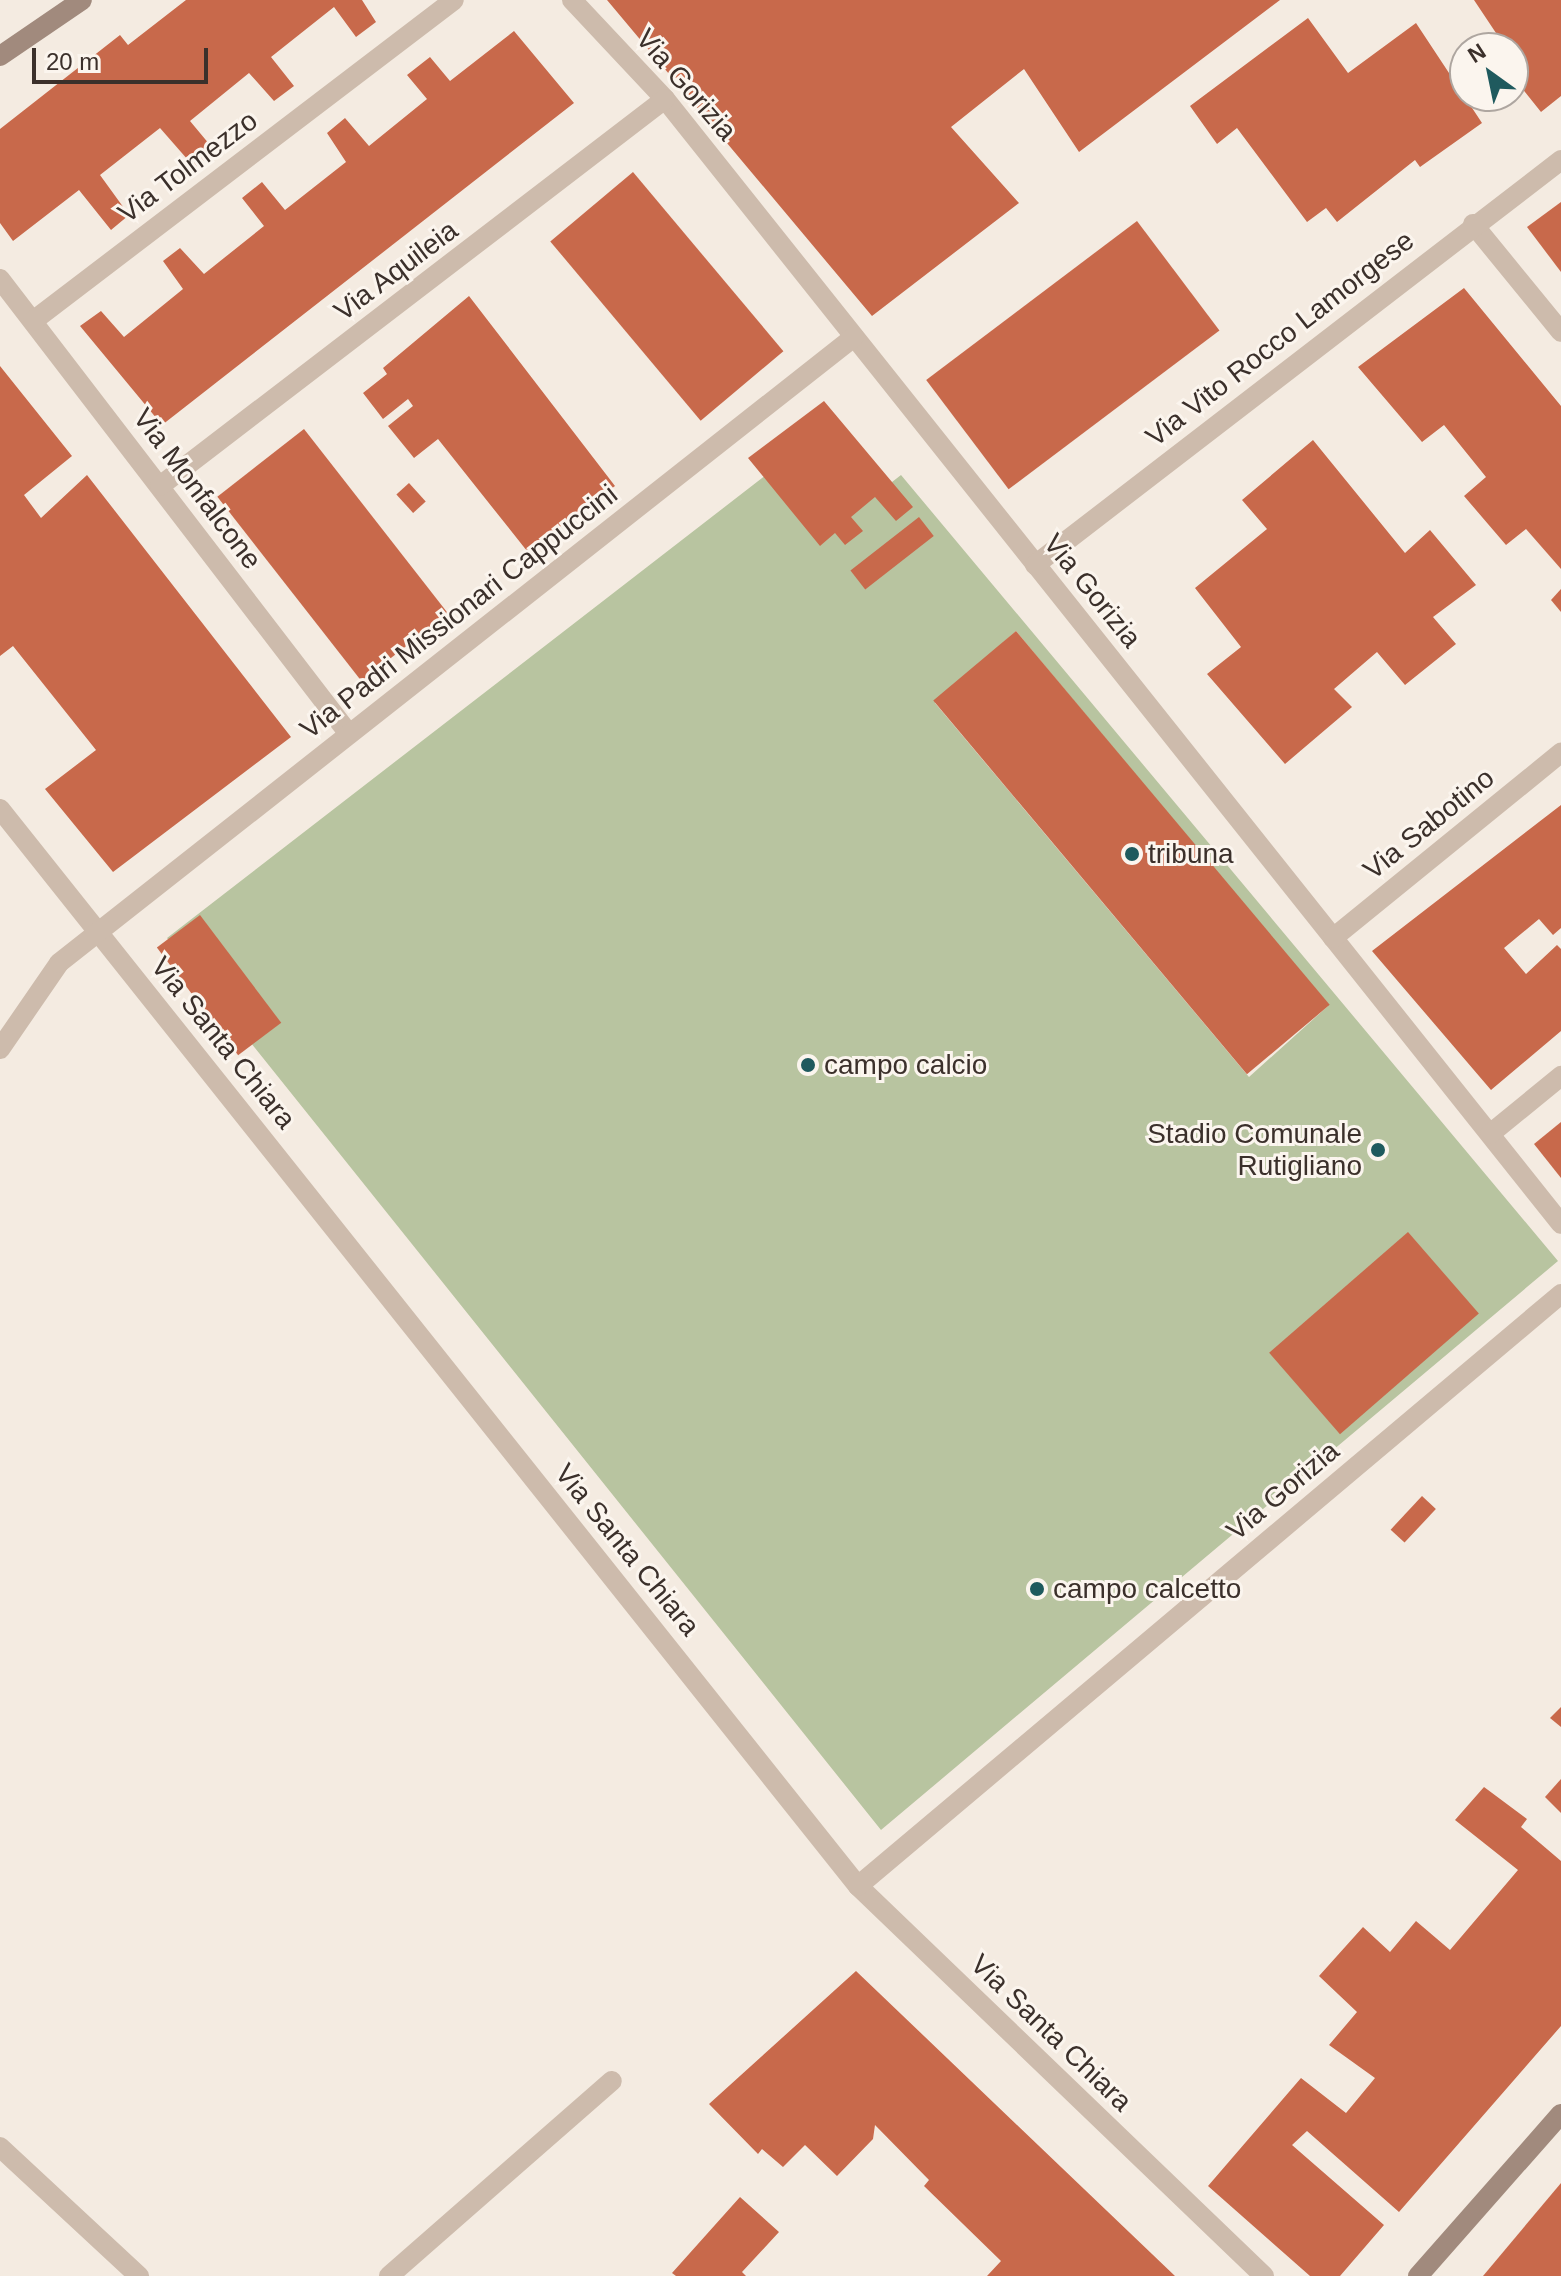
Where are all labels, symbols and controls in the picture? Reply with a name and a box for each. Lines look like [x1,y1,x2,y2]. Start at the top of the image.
street label: Via Gorizia [629,22,743,148]
scale bar [36,32,212,82]
north arrow [1449,32,1529,112]
text: N [1463,38,1490,68]
text: 20 m [46,48,99,75]
street label: Via Tolmezzo [112,104,264,230]
street label: Via Aquileia [327,213,465,329]
street label: Via Vito Rocco Lamorgese [1139,224,1421,454]
street label: Via Monfalcone [126,402,268,576]
street label: Via Padri Missionari Cappuccini [294,478,624,746]
street label: Via Gorizia [1036,527,1148,655]
street label: Via Sabotino [1357,761,1501,887]
place label: tribuna [1148,837,1234,871]
marker: tribuna [1123,845,1141,863]
street label: Via Santa Chiara [143,950,303,1136]
place label: campo calcio [824,1048,987,1082]
marker: campo calcio [799,1056,817,1074]
place label: Stadio Comunale Rutigliano [1147,1117,1362,1183]
marker: Stadio Comunale Rutigliano [1369,1141,1387,1159]
street label: Via Gorizia [1220,1434,1346,1548]
street label: Via Santa Chiara [547,1457,707,1643]
place label: campo calcetto [1053,1572,1241,1606]
marker: campo calcetto [1028,1580,1046,1598]
street label: Via Santa Chiara [963,1948,1139,2118]

